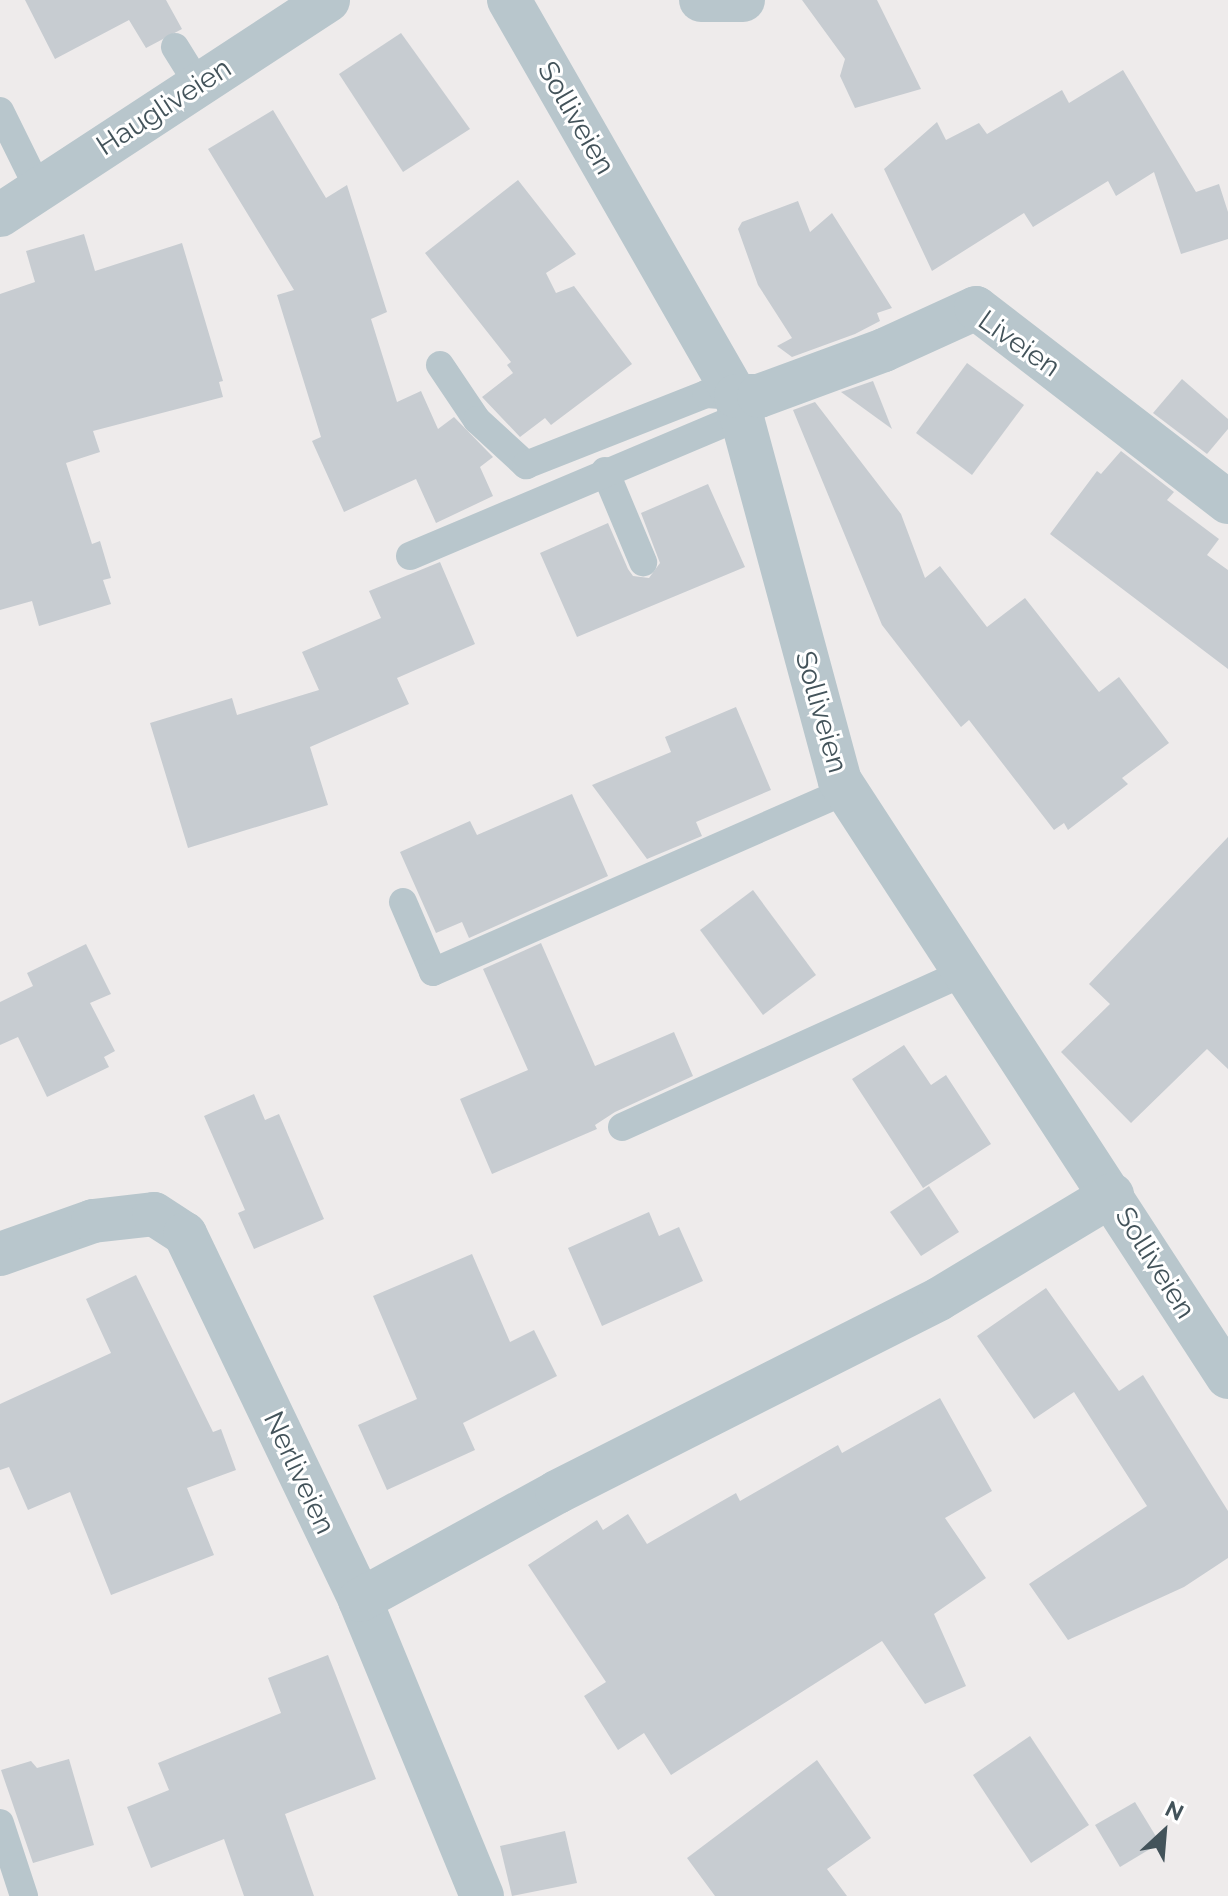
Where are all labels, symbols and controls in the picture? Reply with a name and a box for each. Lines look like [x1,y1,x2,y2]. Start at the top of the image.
street label: Haugliveien [91,51,237,163]
street label: Solliveien [530,56,622,180]
street label: Liveien [972,304,1066,384]
street label: Solliveien [788,647,854,777]
street label: Solliveien [1108,1201,1202,1325]
street label: Nerliveien [256,1406,342,1540]
north arrow [1124,1792,1204,1872]
text: N [1161,1795,1188,1826]

